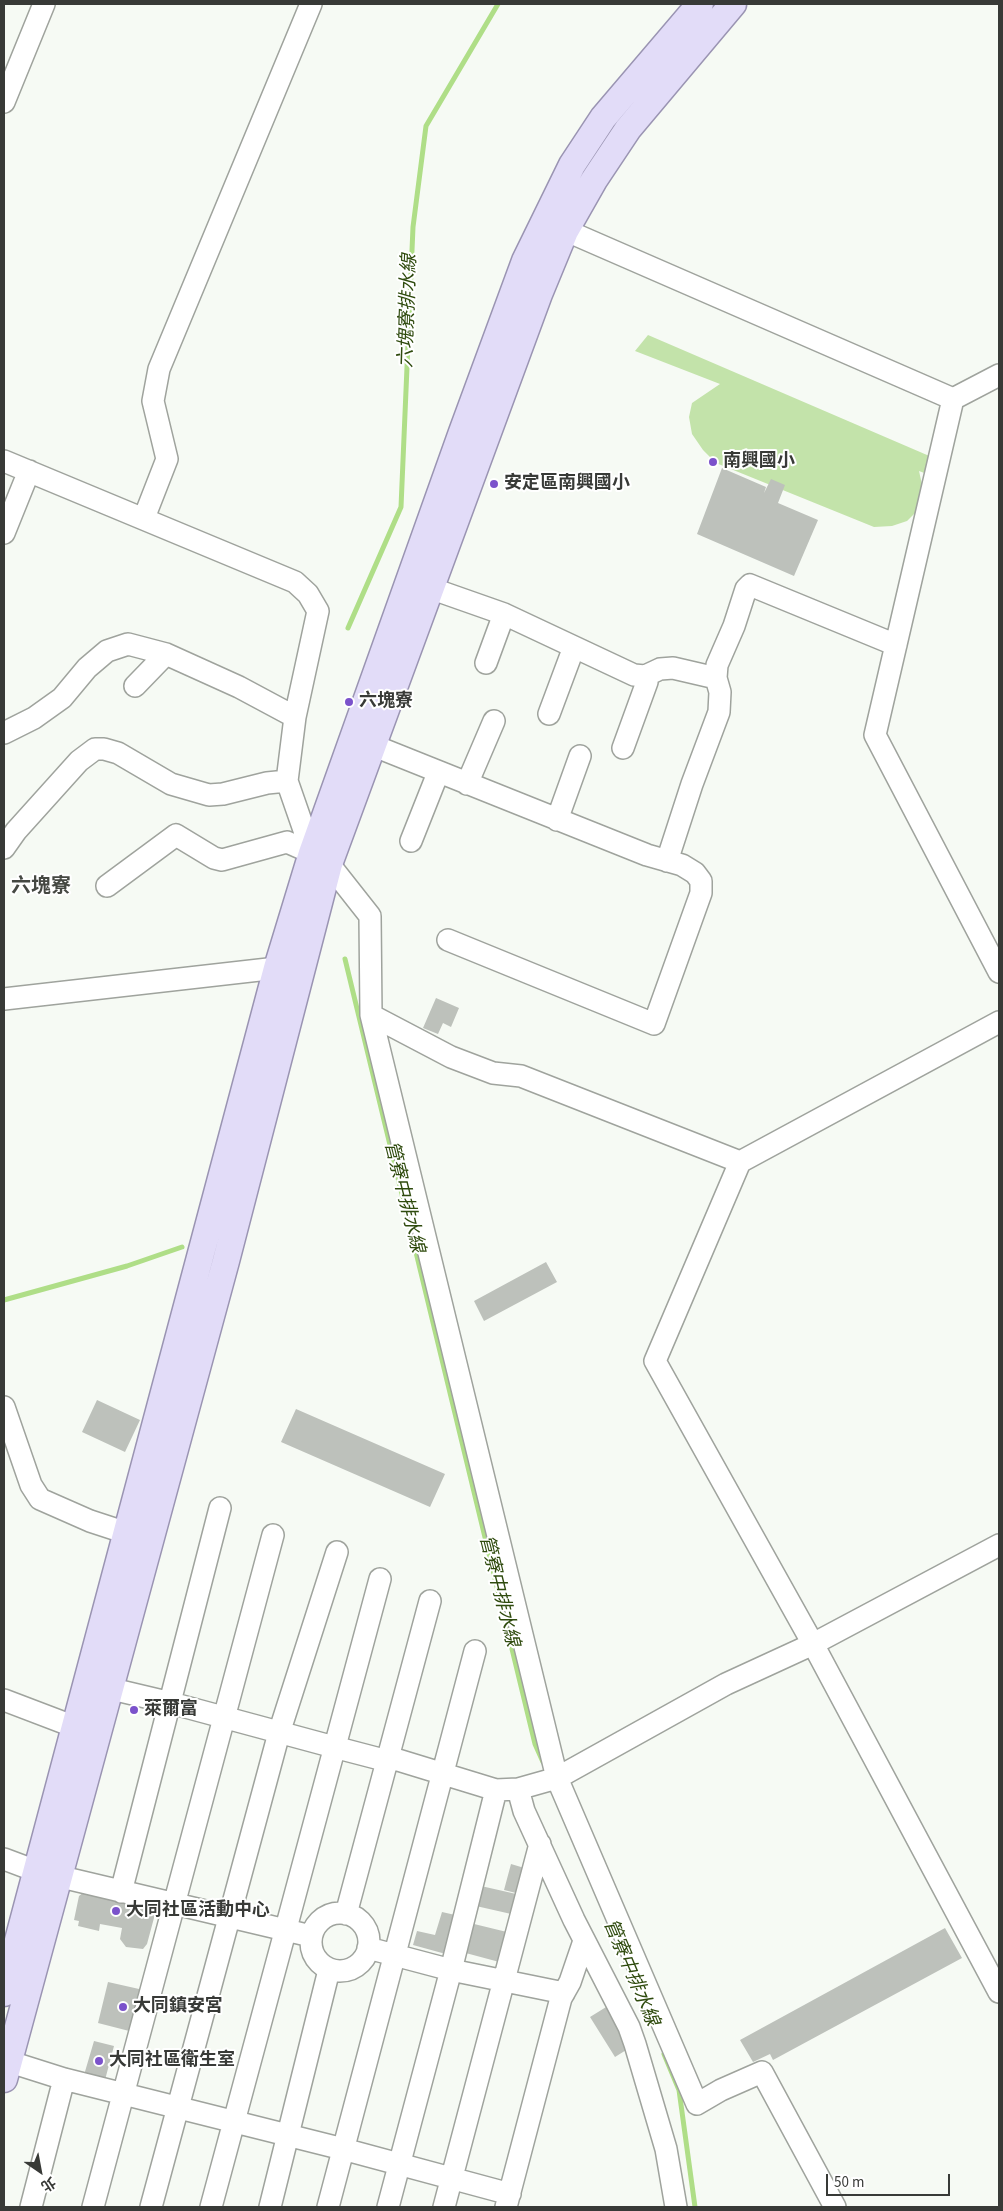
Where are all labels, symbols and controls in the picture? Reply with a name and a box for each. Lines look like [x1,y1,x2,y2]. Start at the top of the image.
water label: 六塊寮排水線 [396,254,422,368]
place label: 南興國小 [723,451,795,473]
marker: 南興國小 [707,456,719,468]
place label: 安定區南興國小 [504,473,630,495]
marker: 安定區南興國小 [488,478,500,490]
place label: 六塊寮 [359,691,413,713]
marker: 六塊寮 [343,696,355,708]
district label: 六塊寮 [11,876,71,900]
water label: 管寮中排水線 [378,1139,428,1255]
water label: 管寮中排水線 [473,1533,523,1649]
place label: 萊爾富 [144,1699,198,1721]
marker: 萊爾富 [128,1704,140,1716]
place label: 大同社區活動中心 [126,1900,270,1922]
marker: 大同社區活動中心 [110,1905,122,1917]
water label: 管寮中排水線 [597,1916,663,2030]
place label: 大同鎮安宮 [133,1996,223,2018]
marker: 大同鎮安宮 [117,2001,129,2013]
place label: 大同社區衛生室 [109,2050,235,2072]
marker: 大同社區衛生室 [93,2055,105,2067]
north arrow [15,2146,65,2196]
scale bar [828,2164,952,2196]
text: 北 [37,2171,59,2196]
text: 50 m [834,2172,864,2193]

